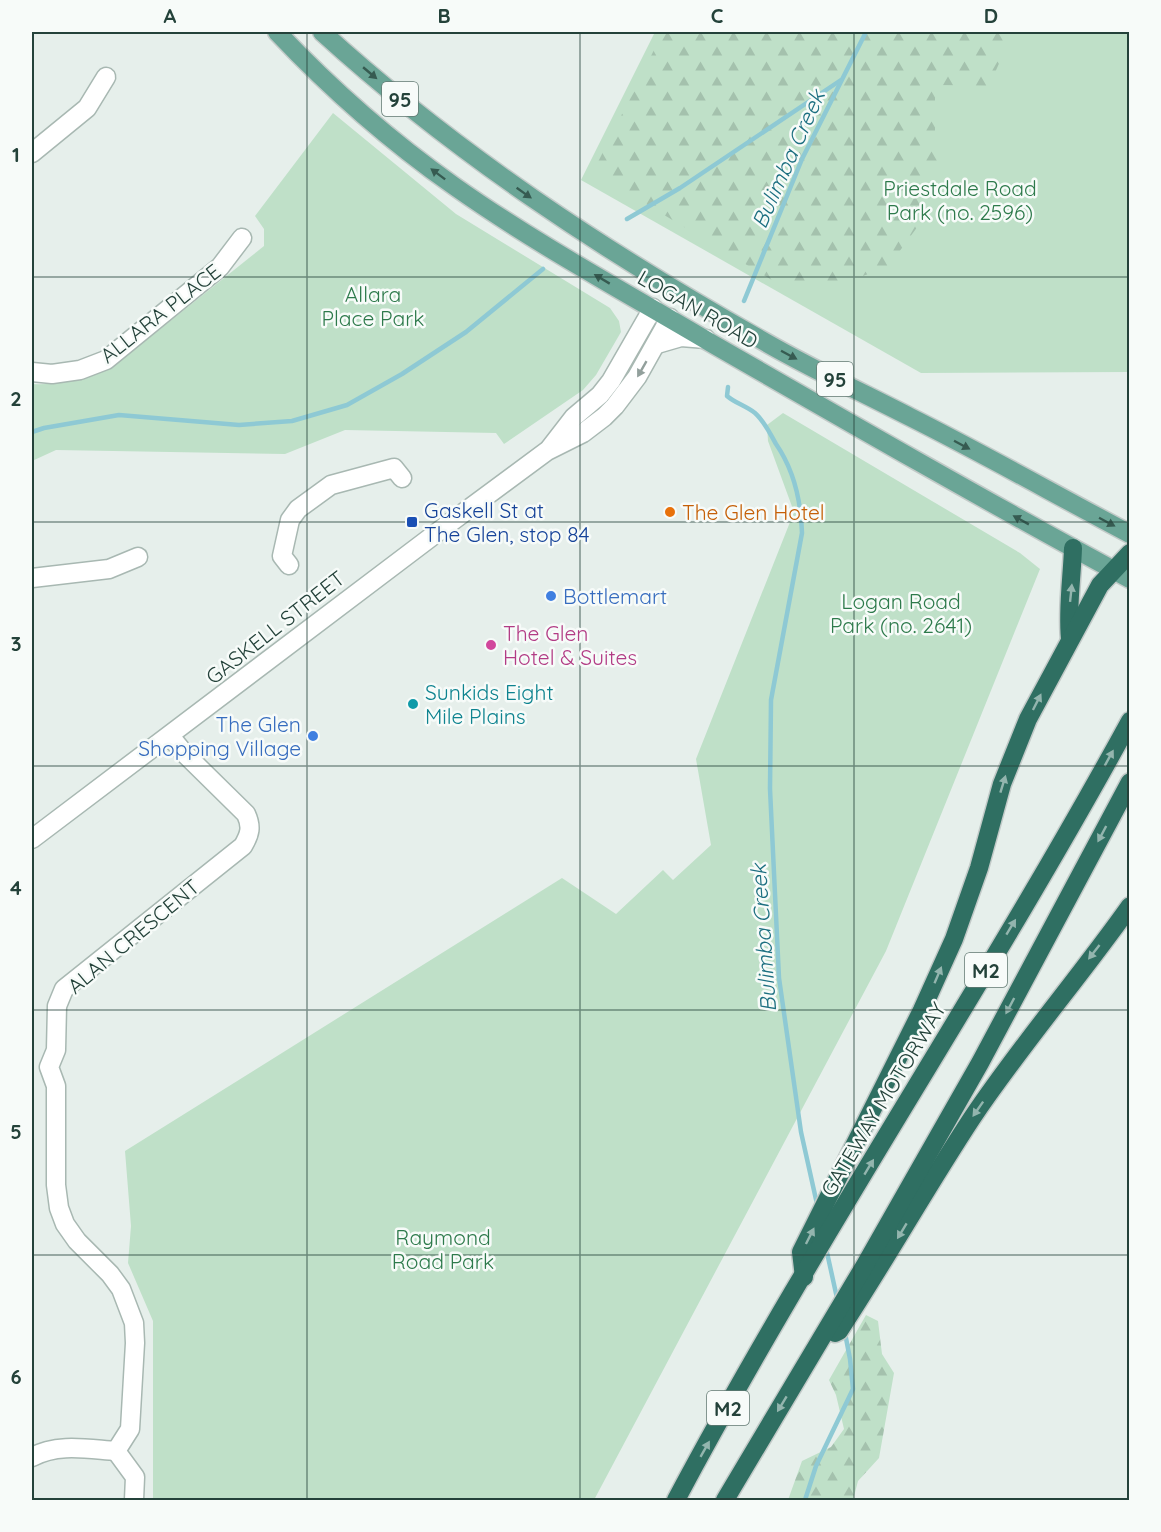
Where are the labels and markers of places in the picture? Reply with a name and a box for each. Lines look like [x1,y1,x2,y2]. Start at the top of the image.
place label: Gaskell St at The Glen, stop 84 [424,497,590,547]
place label: The Glen Hotel [682,499,825,525]
marker: The Glen Hotel [663,505,677,519]
marker: Gaskell St at The Glen, stop 84 [405,515,419,529]
place label: Bottlemart [563,583,667,609]
marker: Bottlemart [544,589,558,603]
place label: The Glen Hotel & Suites [503,620,637,670]
marker: The Glen Hotel & Suites [484,638,498,652]
place label: Sunkids Eight Mile Plains [425,679,554,729]
marker: Sunkids Eight Mile Plains [406,697,420,711]
place label: The Glen Shopping Village [138,711,301,761]
marker: The Glen Shopping Village [306,729,320,743]

